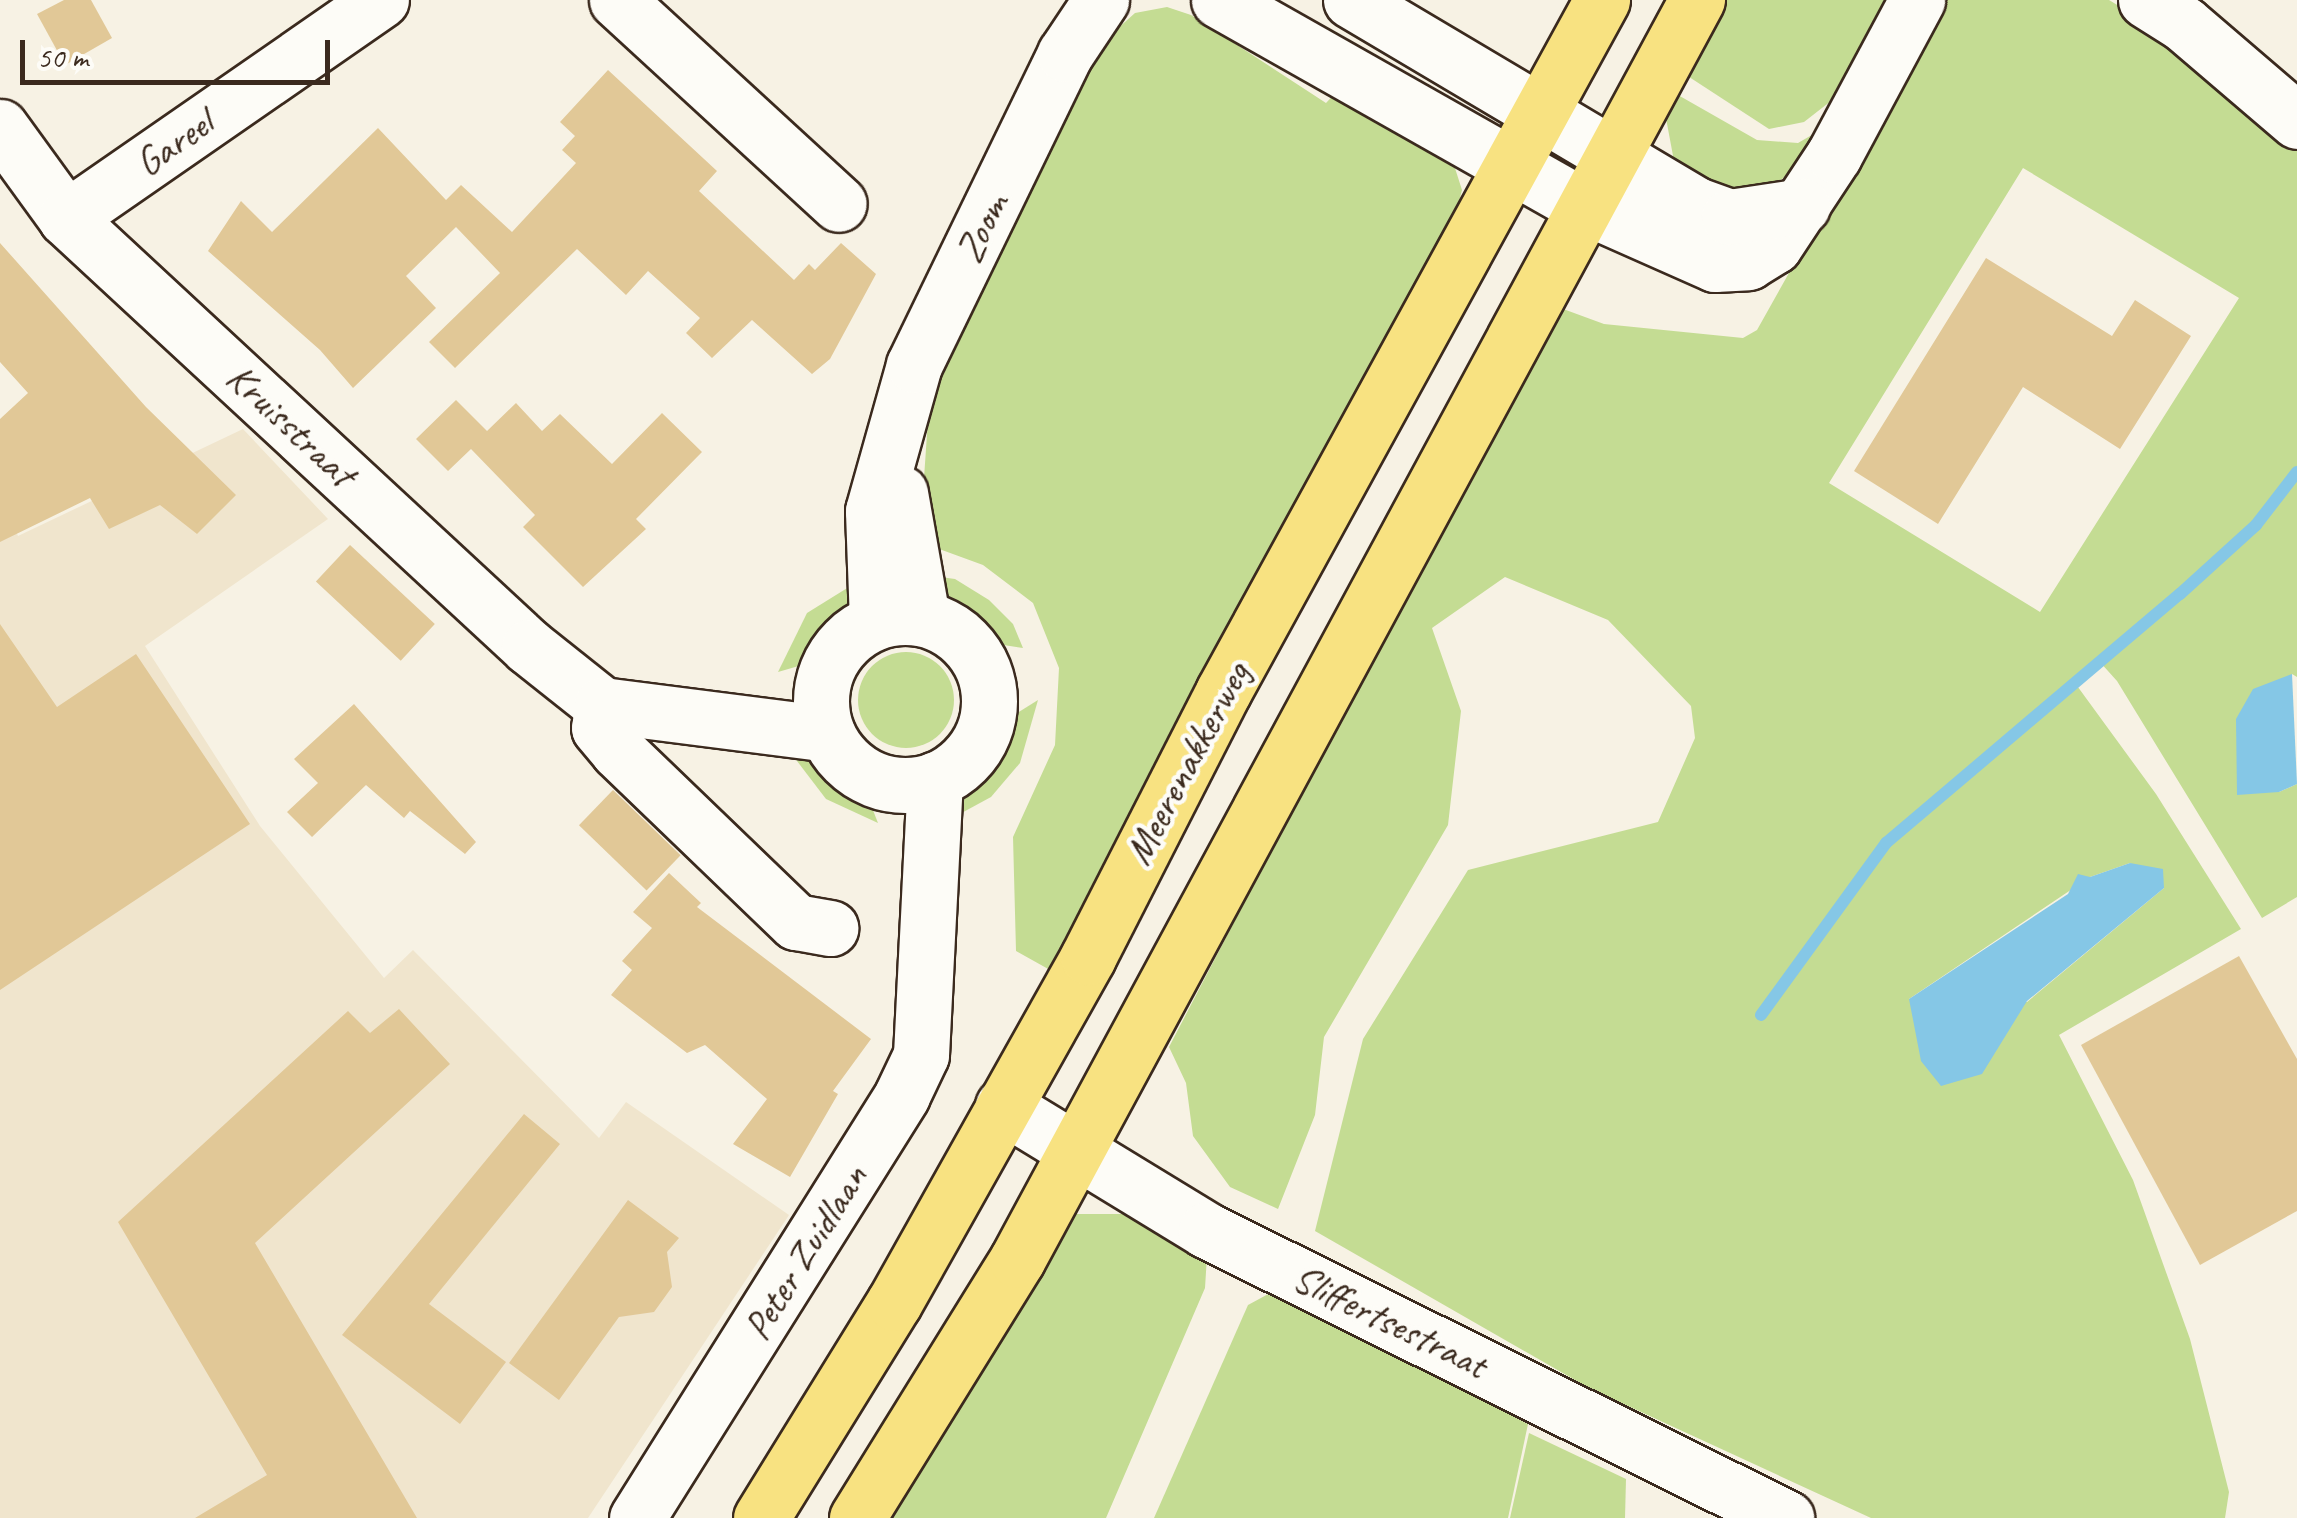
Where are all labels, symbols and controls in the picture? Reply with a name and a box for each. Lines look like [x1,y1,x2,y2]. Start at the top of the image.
scale bar [25,20,335,82]
text: 50 m [37,38,88,76]
street label: Gareel [126,99,222,187]
street label: Zoom [944,186,1018,270]
street label: Kruisstraat [217,353,365,497]
street label: Meerenakkerweg [1114,654,1260,872]
street label: Peter Zuidlaan [732,1156,878,1348]
street label: Sliffertsestraat [1285,1253,1495,1389]

